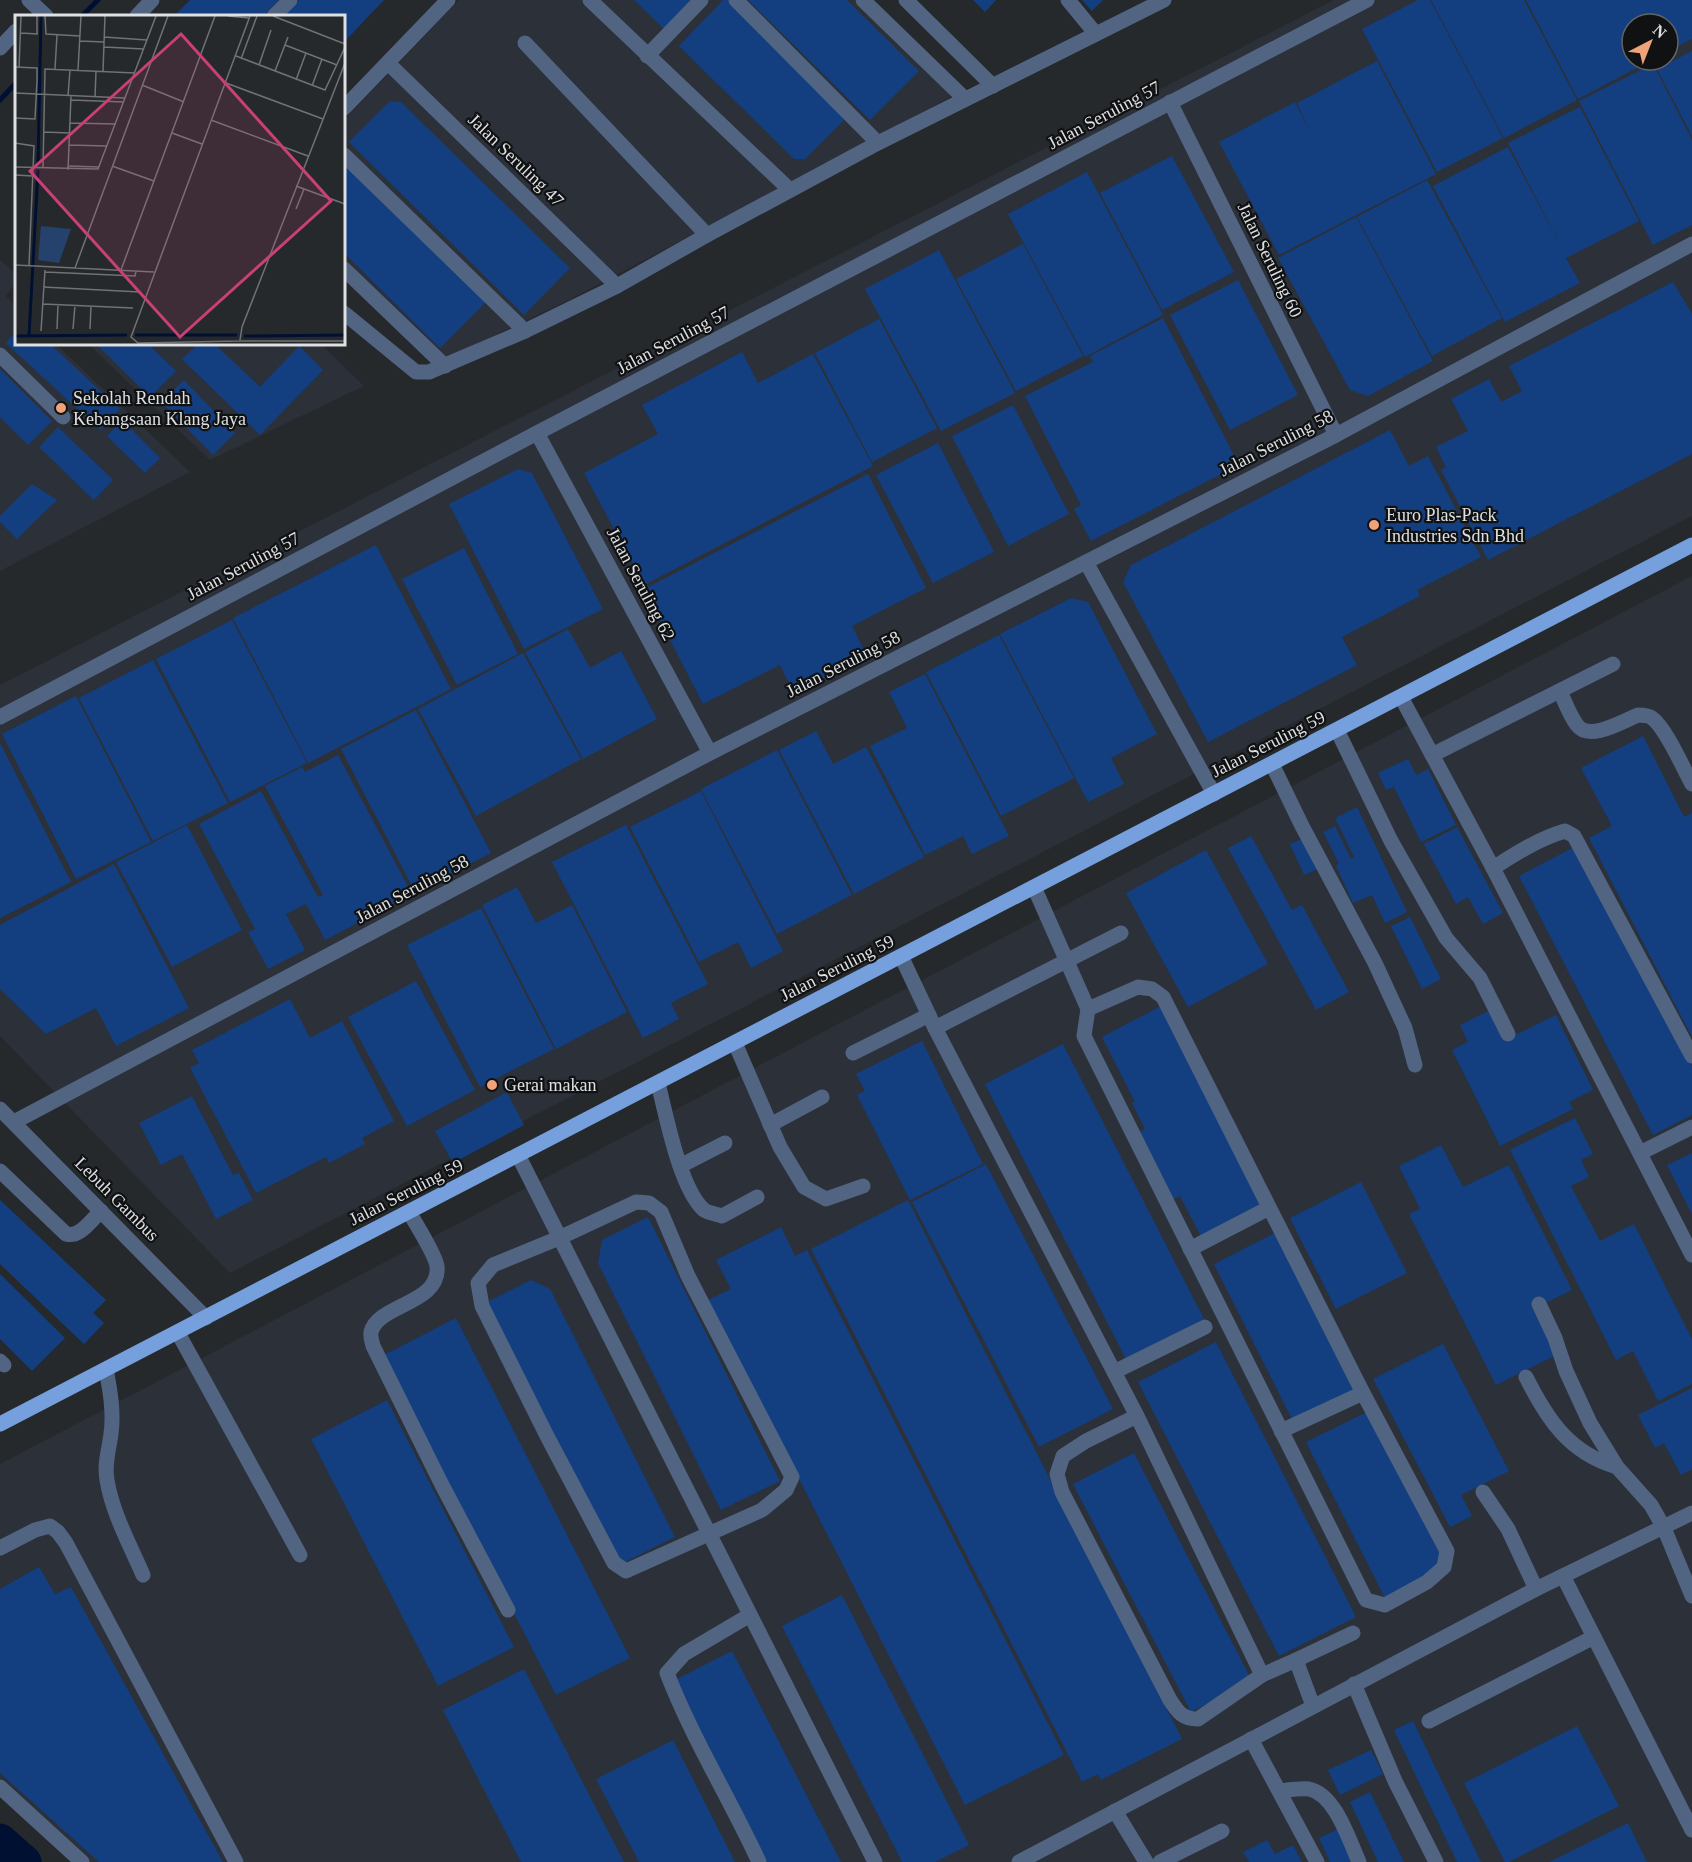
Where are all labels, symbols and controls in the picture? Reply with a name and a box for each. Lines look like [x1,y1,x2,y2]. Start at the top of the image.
north arrow [1620,12,1680,72]
inset map [15,15,345,345]
text: N [1650,21,1670,42]
street label: Jalan Seruling 57 [1044,77,1164,153]
street label: Jalan Seruling 47 [464,109,568,211]
street label: Jalan Seruling 60 [1234,199,1306,321]
street label: Jalan Seruling 57 [613,302,733,378]
place label: Sekolah Rendah Kebangsaan Klang Jaya [73,388,246,429]
marker: Sekolah Rendah Kebangsaan Klang Jaya [54,401,68,415]
street label: Jalan Seruling 58 [1216,406,1336,480]
place label: Euro Plas-Pack Industries Sdn Bhd [1386,505,1524,546]
marker: Euro Plas-Pack Industries Sdn Bhd [1367,518,1381,532]
street label: Jalan Seruling 62 [603,524,679,644]
street label: Jalan Seruling 57 [183,528,303,604]
street label: Jalan Seruling 58 [783,627,903,701]
street label: Jalan Seruling 59 [1208,707,1328,781]
street label: Jalan Seruling 58 [352,851,472,927]
street label: Jalan Seruling 59 [777,931,897,1005]
place label: Gerai makan [504,1075,596,1095]
marker: Gerai makan [485,1078,499,1092]
street label: Lebuh Gambus [71,1153,163,1245]
street label: Jalan Seruling 59 [346,1155,466,1229]

